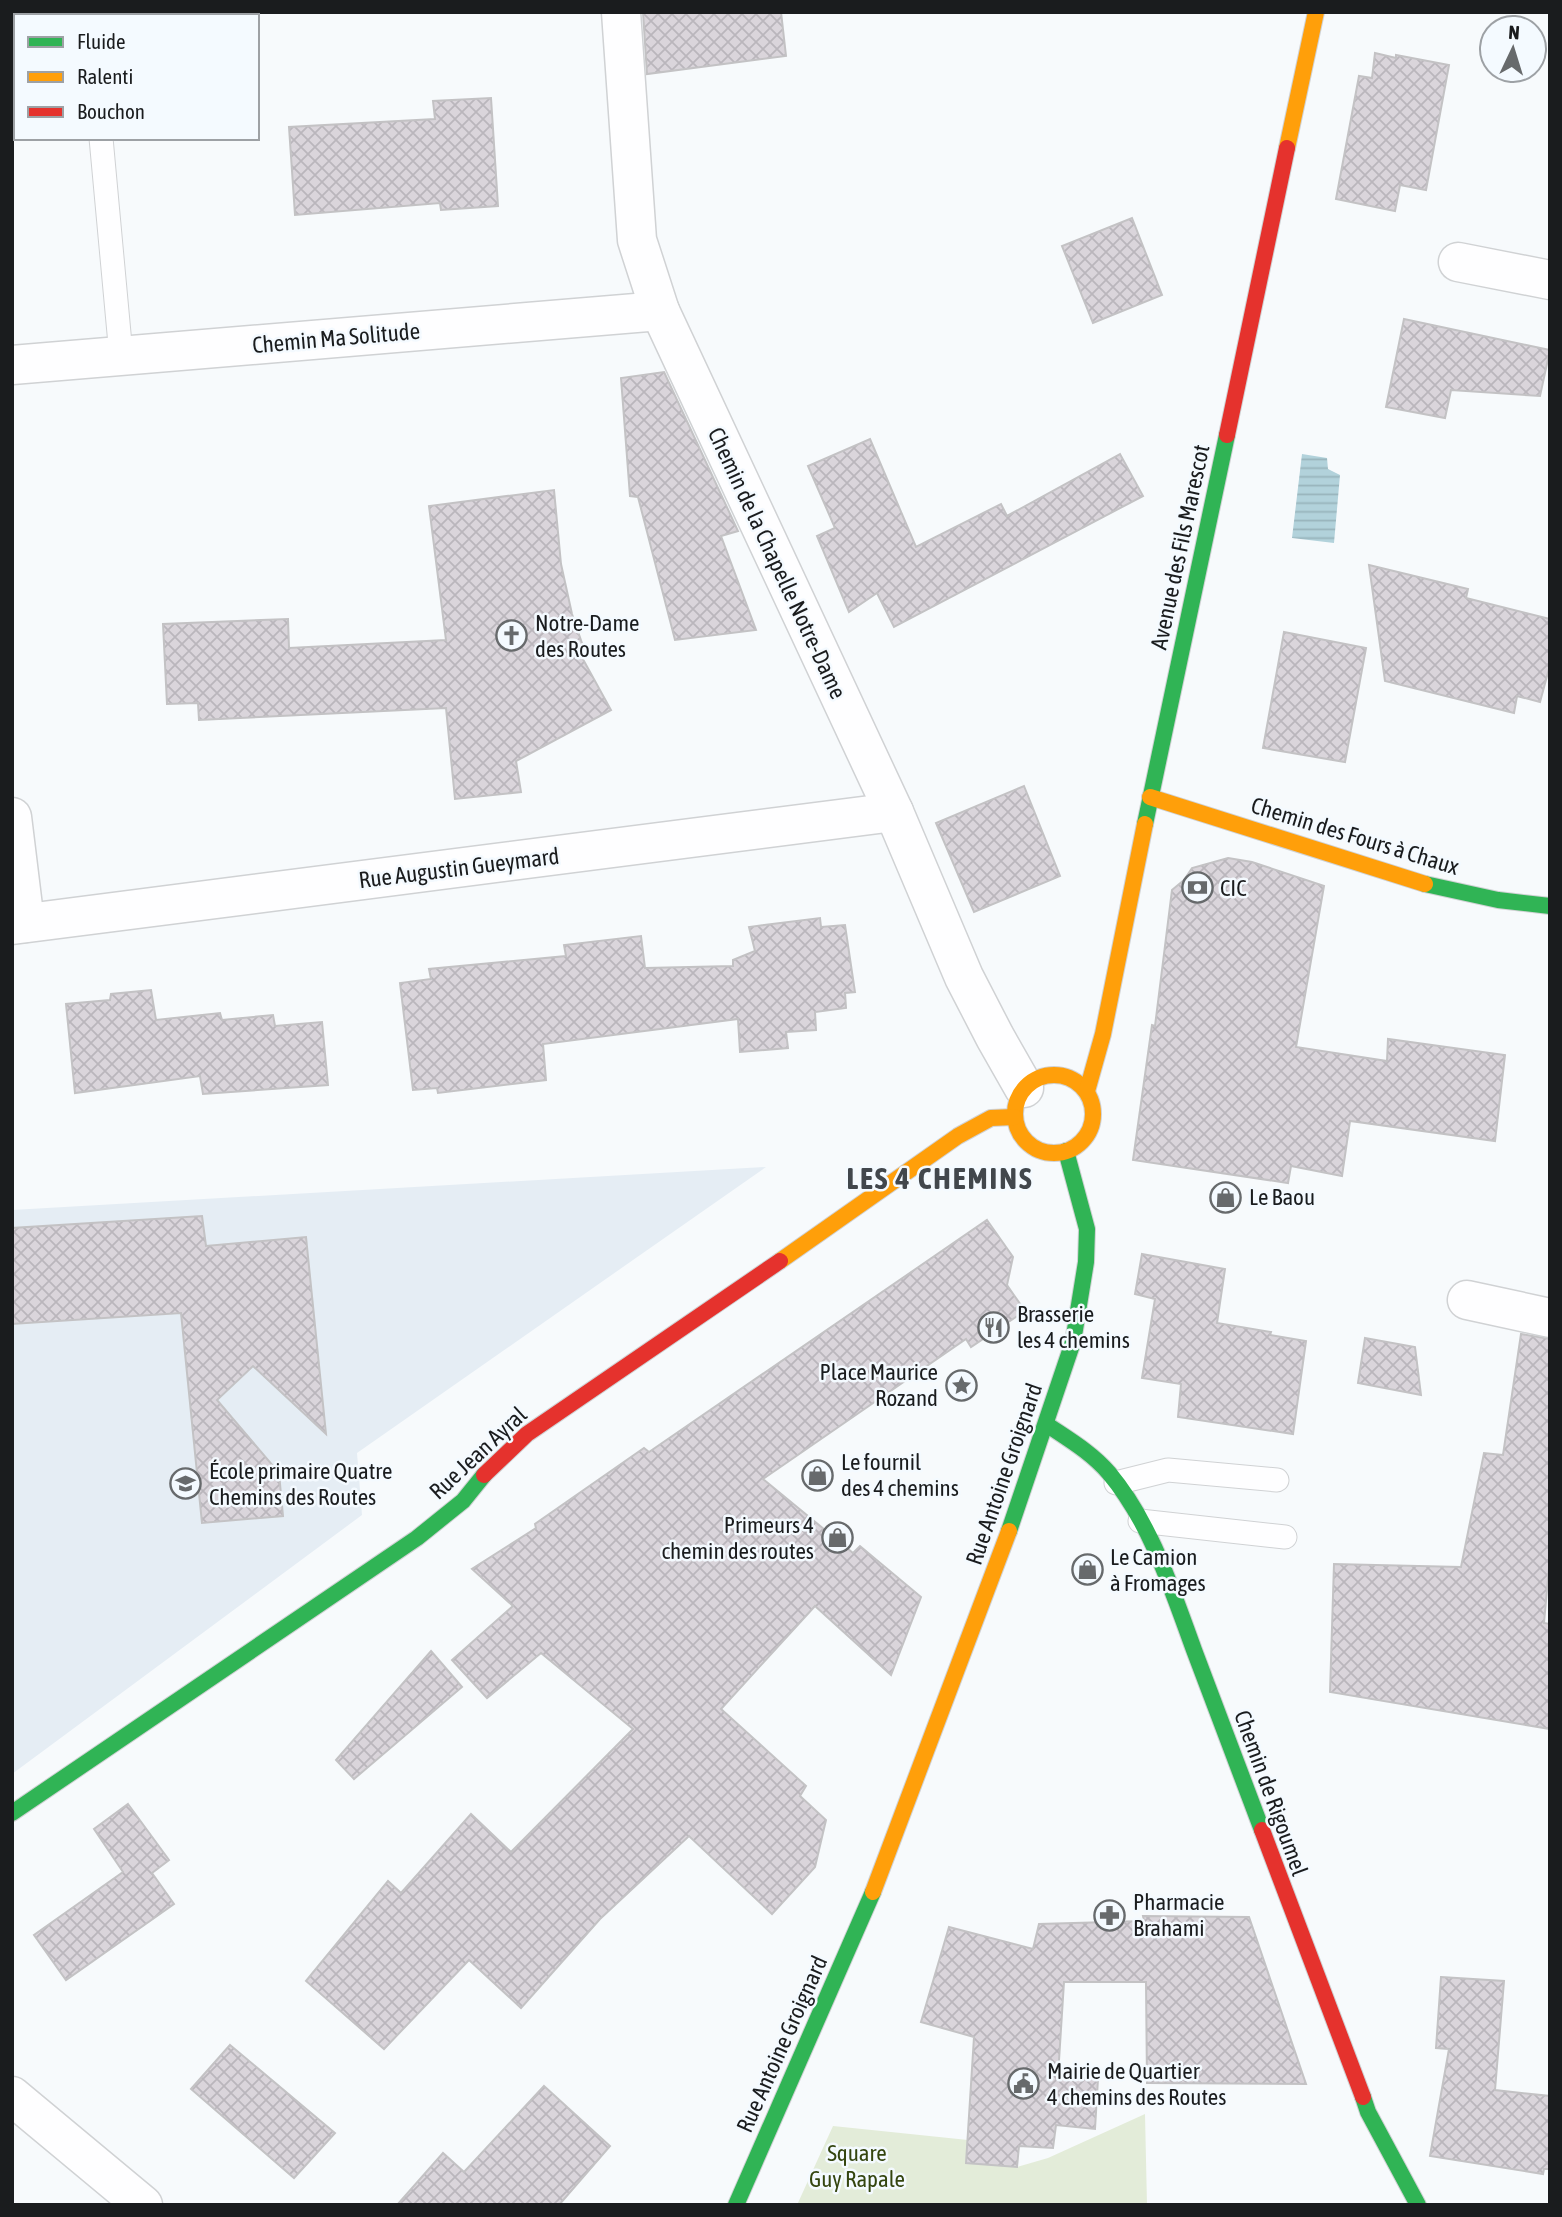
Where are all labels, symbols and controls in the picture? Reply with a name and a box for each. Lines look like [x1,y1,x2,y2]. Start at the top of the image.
legend [14,14,259,140]
north arrow [1478,14,1548,84]
text: N [1508,21,1521,43]
text: Fluide [77,29,126,53]
text: Ralenti [77,64,133,88]
text: Bouchon [77,99,145,123]
street label: Chemin Ma Solitude [251,318,421,358]
street label: Chemin de la Chapelle Notre-Dame [703,423,851,703]
street label: Avenue des Fils Marescot [1146,442,1214,652]
place label: Notre-Dame des Routes [535,610,640,662]
church icon: Notre-Dame des Routes [495,619,529,653]
street label: Chemin des Fours à Chaux [1248,792,1462,880]
street label: Rue Augustin Gueymard [357,843,561,893]
bank icon: CIC [1180,871,1214,905]
place label: CIC [1220,875,1247,901]
district label: LES 4 CHEMINS [846,1161,1034,1195]
shop icon: Le Baou [1209,1180,1243,1214]
place label: Le Baou [1249,1184,1315,1210]
place label: Brasserie les 4 chemins [1017,1301,1130,1353]
restaurant icon: Brasserie les 4 chemins [977,1310,1011,1344]
place label: Place Maurice Rozand [820,1359,938,1411]
place icon: Place Maurice Rozand [944,1368,978,1402]
street label: Rue Antoine Groignard [961,1380,1047,1568]
street label: Rue Jean Ayral [424,1402,532,1504]
place label: Le fournil des 4 chemins [841,1449,959,1501]
place label: École primaire Quatre Chemins des Routes [209,1458,393,1510]
shop icon: Le fournil des 4 chemins [801,1458,835,1492]
school or university icon: École primaire Quatre Chemins des Routes [169,1467,203,1501]
place label: Primeurs 4 chemin des routes [661,1512,814,1564]
shop icon: Primeurs 4 chemin des routes [820,1521,854,1555]
place label: Le Camion à Fromages [1110,1544,1206,1596]
shop icon: Le Camion à Fromages [1070,1553,1104,1587]
street label: Chemin de Rigoumel [1229,1707,1313,1879]
place label: Pharmacie Brahami [1133,1889,1224,1941]
pharmacy icon: Pharmacie Brahami [1093,1898,1127,1932]
street label: Rue Antoine Groignard [731,1952,833,2136]
place label: Mairie de Quartier 4 chemins des Routes [1047,2058,1226,2110]
public building icon: Mairie de Quartier 4 chemins des Routes [1007,2067,1041,2101]
park label: Square Guy Rapale [809,2140,905,2192]

